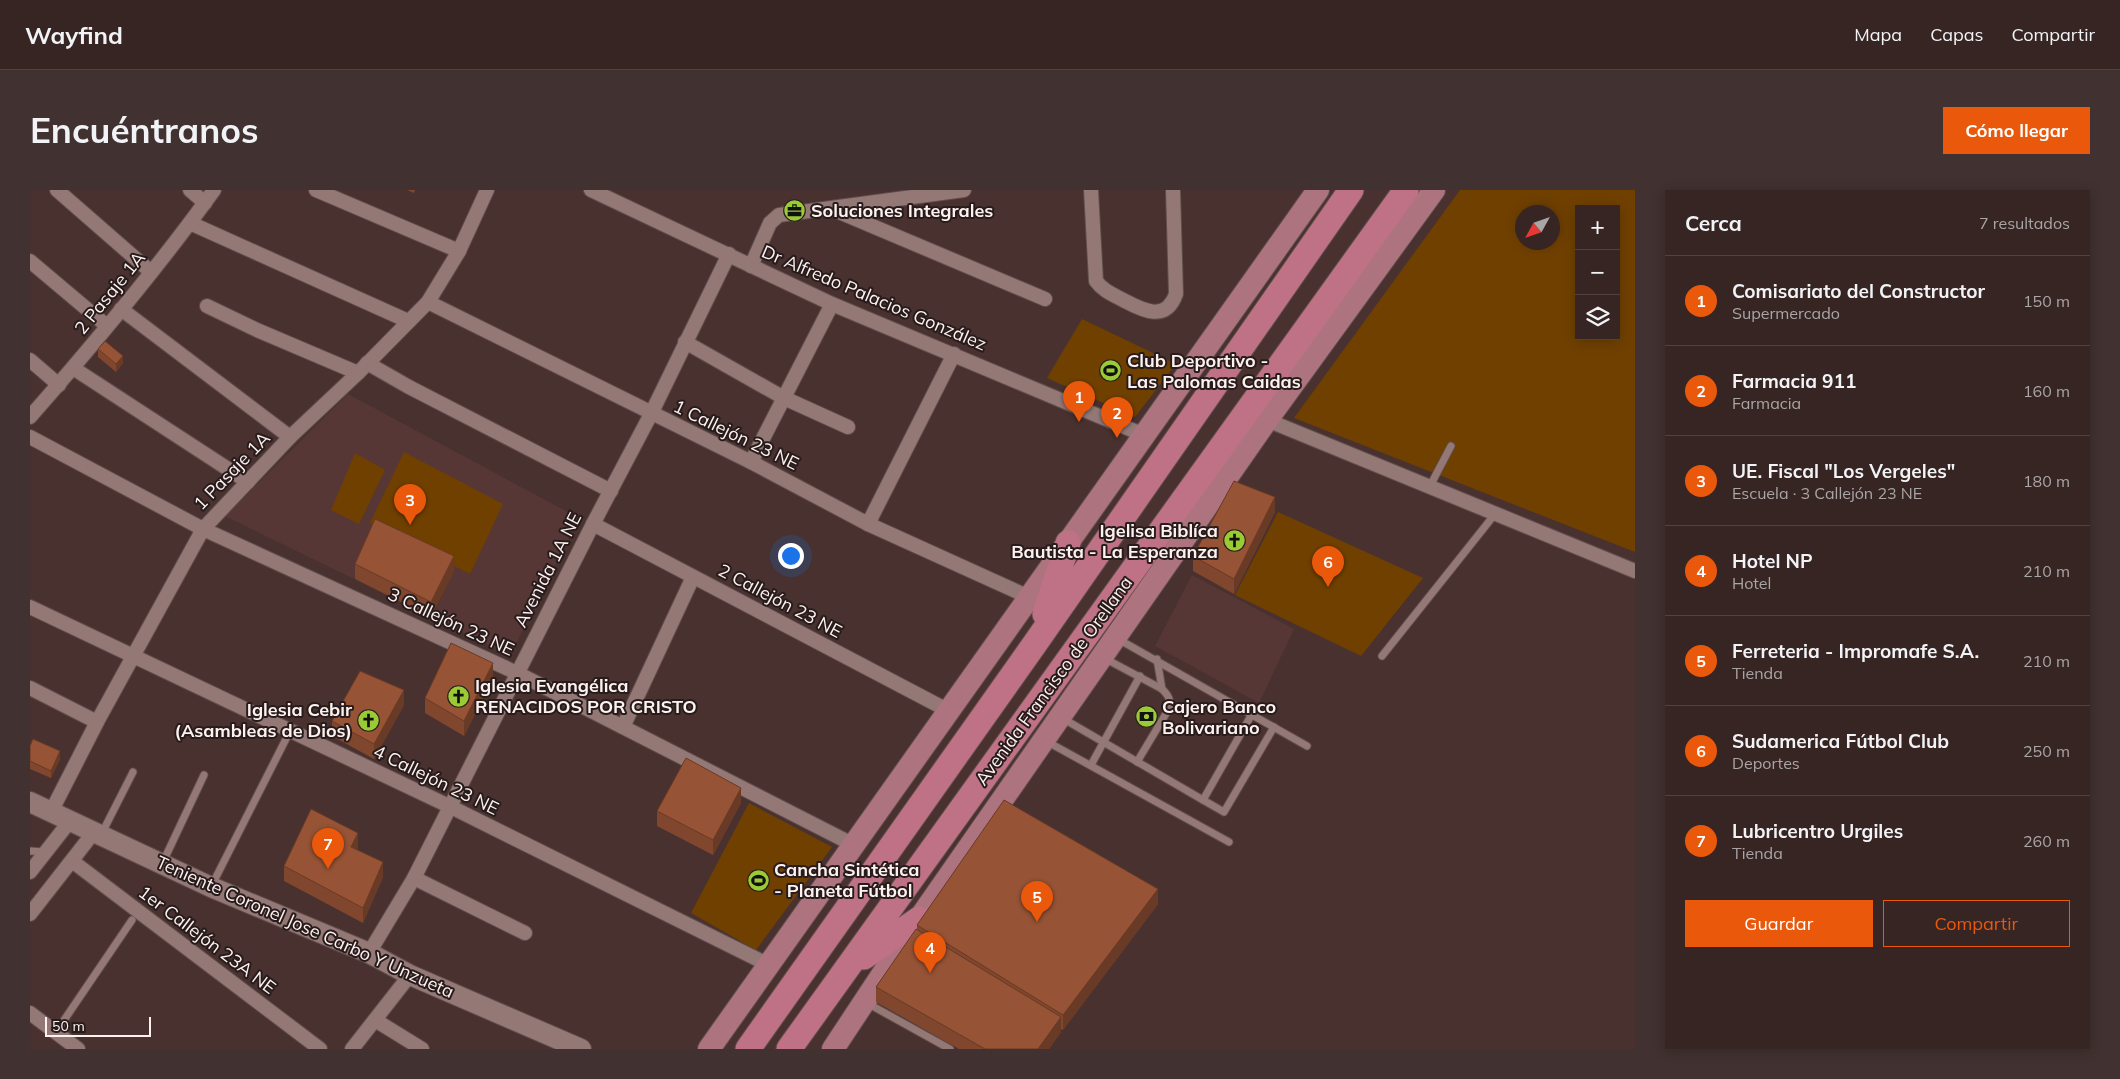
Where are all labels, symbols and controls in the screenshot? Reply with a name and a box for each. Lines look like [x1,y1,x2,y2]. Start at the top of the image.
text: Wayfind [25,20,123,50]
text: Mapa [1854,23,1902,46]
text: Capas [1930,23,1984,46]
text: Compartir [2012,23,2095,46]
button: Cómo llegar [1943,107,2090,154]
text: Encuéntranos [30,108,259,152]
office icon: Soluciones Integrales [783,199,807,223]
place label: Soluciones Integrales [811,199,993,222]
north arrow [1515,205,1560,250]
map controls [1575,205,1620,340]
button: + [1575,205,1620,250]
text: Cerca [1685,210,1742,236]
text: 7 resultados [1979,213,2070,233]
street label: Dr Alfredo Palacios González [758,240,990,355]
street label: 2 Pasaje 1A [69,247,150,339]
button: − [1575,250,1620,295]
text: Comisariato del Constructor [1732,279,1985,303]
text: 1 [1696,291,1706,311]
text: 150 m [2023,291,2070,311]
button: layers [1575,295,1620,340]
text: Supermercado [1732,303,1840,323]
place label: Club Deportivo - Las Palomas Caidas [1127,349,1301,393]
sports icon: Club Deportivo - Las Palomas Caidas [1099,359,1123,383]
text: Farmacia 911 [1732,369,1856,393]
pin: 1 [1063,381,1095,422]
text: 2 [1696,381,1706,401]
text: 160 m [2023,381,2070,401]
text: Farmacia [1732,393,1801,413]
street label: 1 Callejón 23 NE [670,394,803,475]
pin: 2 [1101,397,1133,438]
street label: 1 Pasaje 1A [189,427,275,515]
text: UE. Fiscal "Los Vergeles" [1732,459,1955,483]
text: 3 [1696,471,1706,491]
text: 180 m [2023,471,2070,491]
text: Escuela · 3 Callejón 23 NE [1732,483,1922,503]
pin: 3 [394,484,426,525]
street label: Avenida 1A NE [509,508,586,631]
place label: Igelisa Biblíca Bautista - La Esperanza [1011,519,1218,563]
church icon: Igelisa Biblíca Bautista - La Esperanza [1222,529,1246,553]
your location [778,543,804,569]
pin: 6 [1312,546,1344,587]
text: Hotel NP [1732,549,1813,573]
street label: 2 Callejón 23 NE [714,558,846,643]
text: 4 [1696,561,1706,581]
text: 210 m [2023,561,2070,581]
street label: Avenida Francisco de Orellana [970,572,1137,790]
text: Hotel [1732,573,1771,593]
street label: 3 Callejón 23 NE [384,582,518,661]
text: Ferreteria - Impromafe S.A. [1732,639,1979,663]
text: 5 [1696,651,1706,671]
text: 210 m [2023,651,2070,671]
text: Tienda [1732,663,1783,683]
place label: Iglesia Evangélica RENACIDOS POR CRISTO [475,674,697,718]
church icon: Iglesia Evangélica RENACIDOS POR CRISTO [447,684,471,708]
place label: Cajero Banco Bolivariano [1162,695,1276,739]
place label: Iglesia Cebir (Asambleas de Dios) [175,698,353,742]
bank icon: Cajero Banco Bolivariano [1134,705,1158,729]
church icon: Iglesia Cebir (Asambleas de Dios) [356,708,380,732]
text: Sudamerica Fútbol Club [1732,729,1949,753]
street label: 4 Callejón 23 NE [370,739,503,820]
text: 6 [1696,741,1706,761]
text: 250 m [2023,741,2070,761]
text: Deportes [1732,753,1800,773]
text: Lubricentro Urgiles [1732,819,1903,843]
pin: 7 [312,828,344,869]
text: 7 [1696,831,1706,851]
text: 260 m [2023,831,2070,851]
text: Tienda [1732,843,1783,863]
street label: Teniente Coronel Jose Carbo Y Unzueta [153,850,458,1003]
place label: Cancha Sintética - Planeta Fútbol [774,858,919,902]
sports icon: Cancha Sintética - Planeta Fútbol [746,868,770,892]
street label: 1er Callejón 23A NE [134,880,281,999]
pin: 5 [1021,881,1053,922]
button: Guardar [1685,900,1873,947]
button: Compartir [1883,900,2070,947]
pin: 4 [914,932,946,973]
scale bar [45,1014,151,1037]
text: 50 m [52,1017,85,1035]

